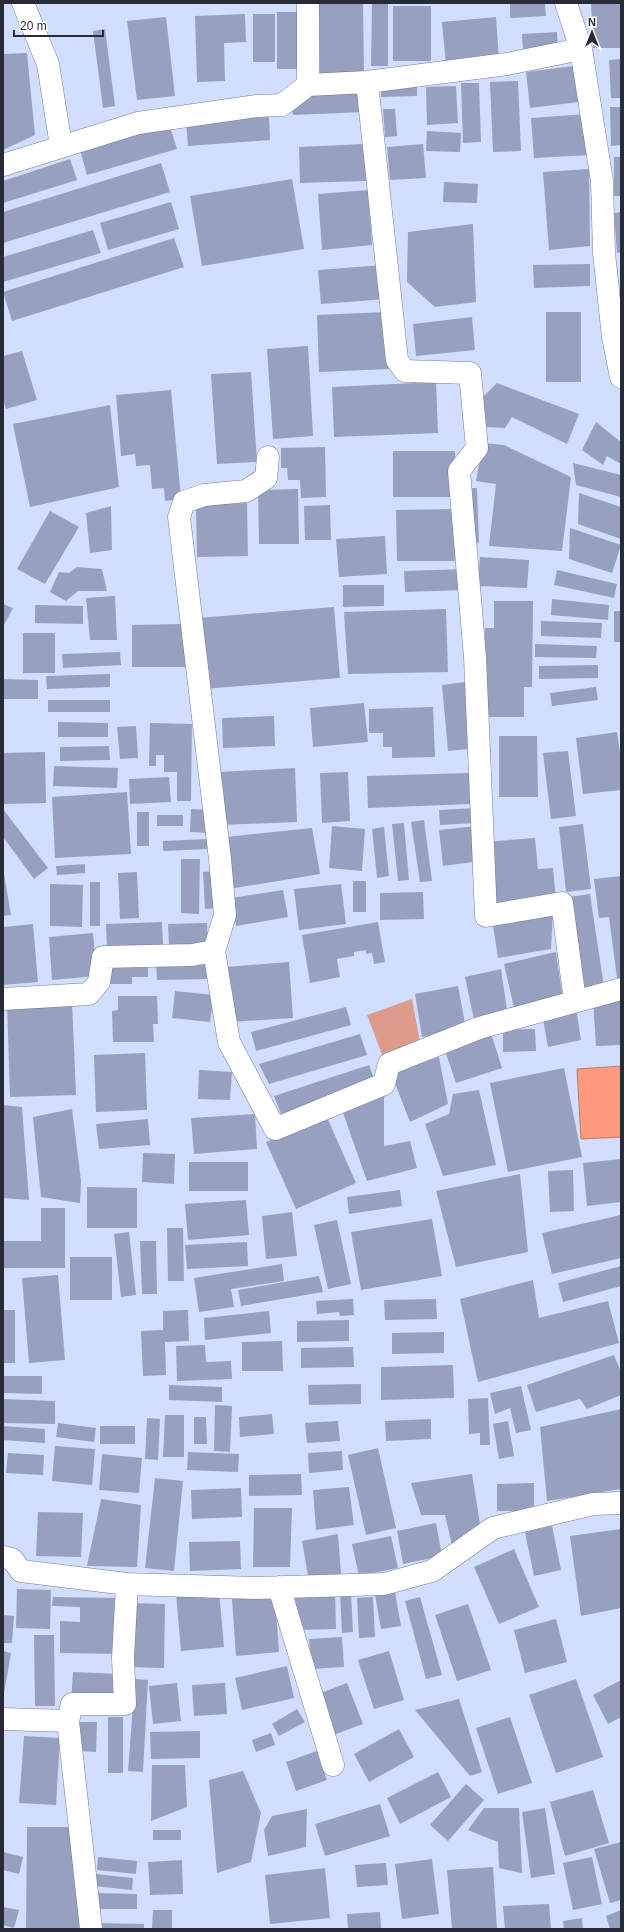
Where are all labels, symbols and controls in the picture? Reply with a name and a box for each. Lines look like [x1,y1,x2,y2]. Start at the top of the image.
scale bar [14,12,103,38]
north arrow [572,12,612,52]
text: N [588,16,596,28]
text: 20 m [20,19,47,33]

